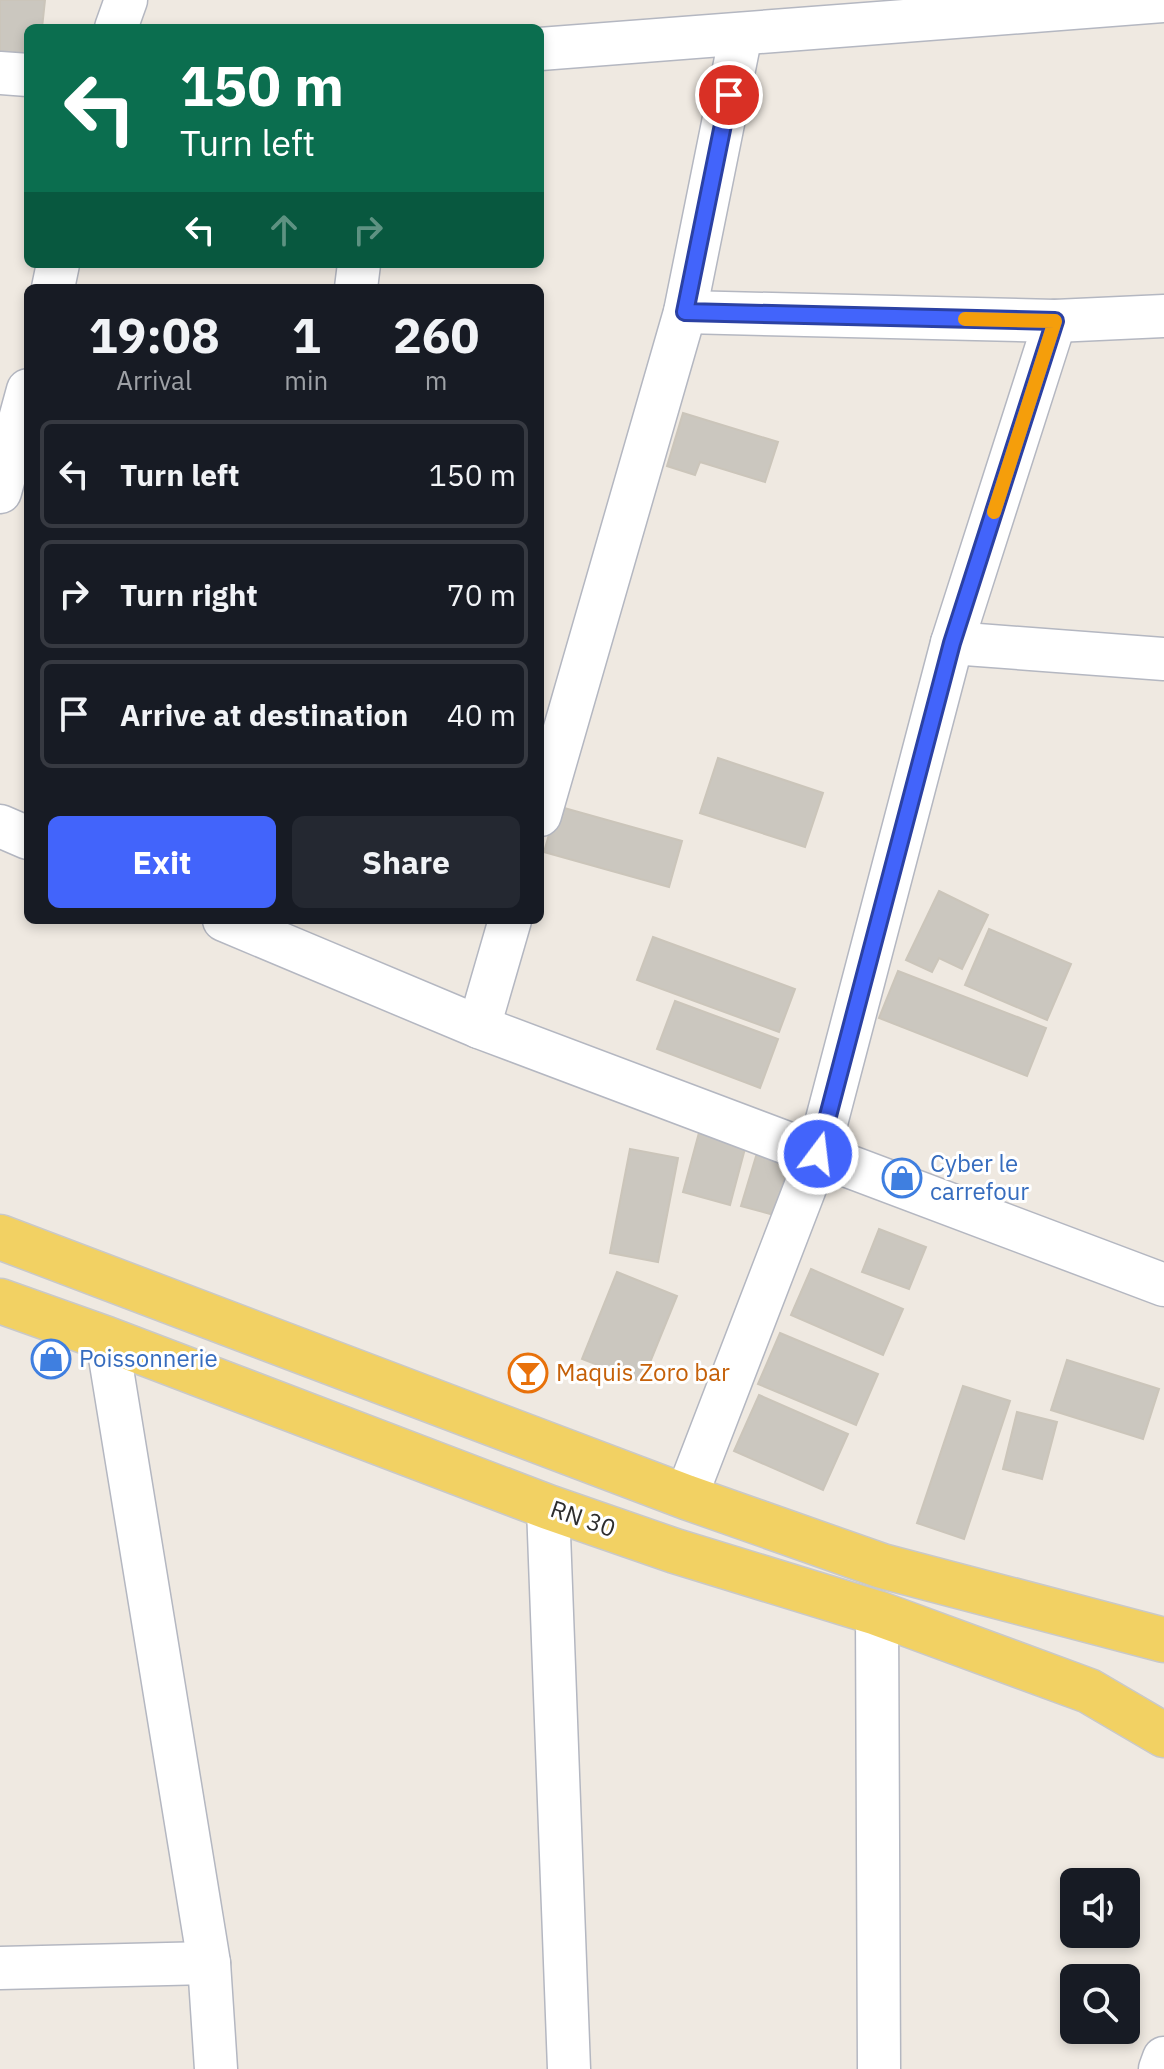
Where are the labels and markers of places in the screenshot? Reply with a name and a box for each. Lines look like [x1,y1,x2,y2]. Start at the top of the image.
pin [695,61,763,129]
place label: Cyber le carrefour [930,1147,1029,1207]
shop icon: Cyber le carrefour [881,1157,923,1199]
shop icon: Poissonnerie [30,1338,72,1380]
place label: Poissonnerie [79,1342,218,1374]
bar icon: Maquis Zoro bar [507,1352,549,1394]
place label: Maquis Zoro bar [556,1356,730,1388]

